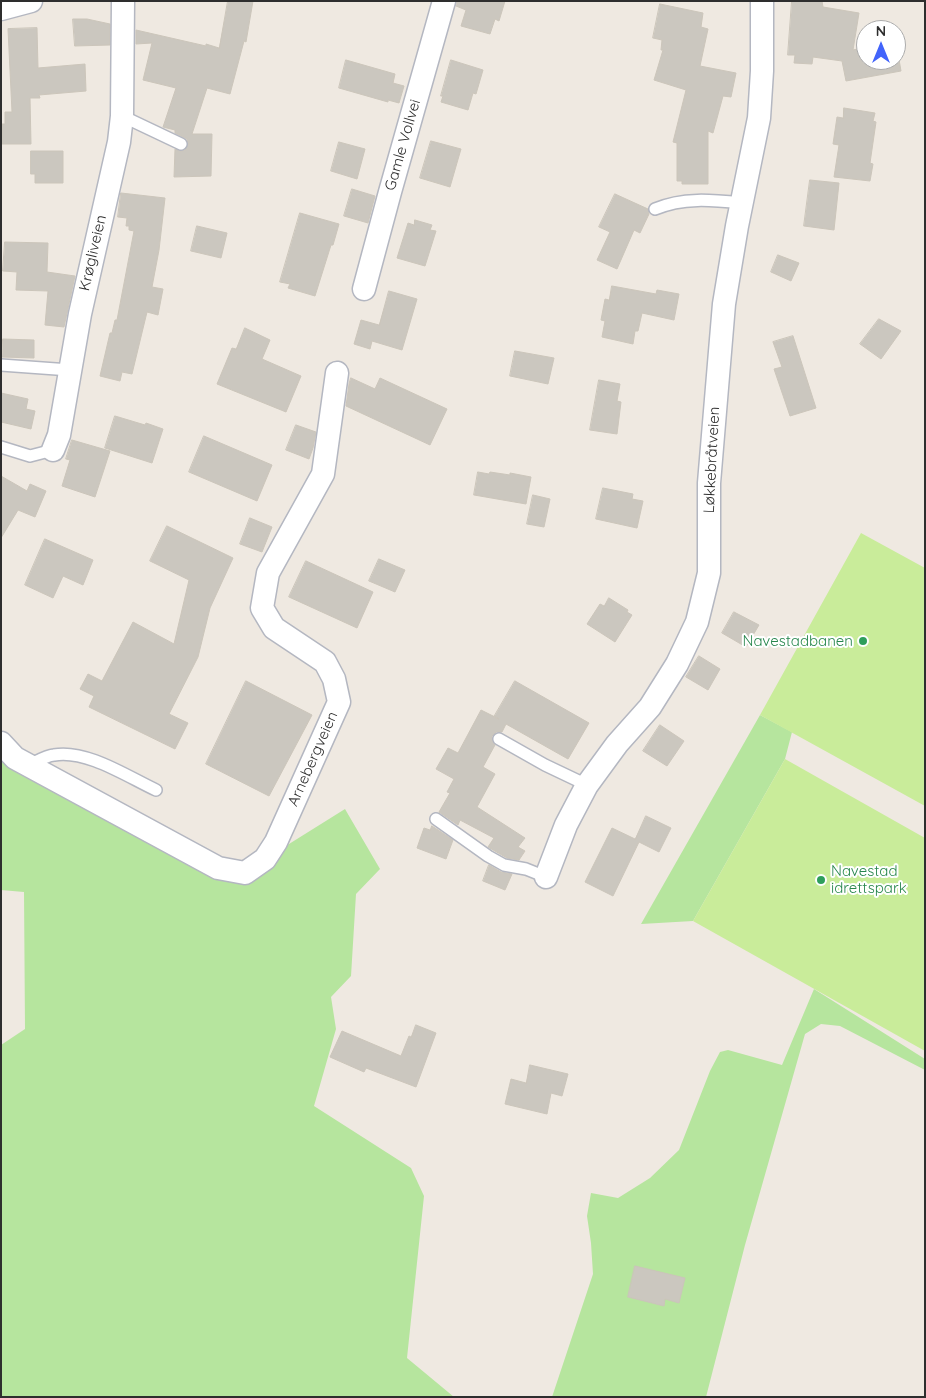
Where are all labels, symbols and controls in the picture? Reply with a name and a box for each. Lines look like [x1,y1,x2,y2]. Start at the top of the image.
north arrow [856,20,906,70]
text: N [876,22,886,40]
street label: Gamle Vollvei [381,97,425,193]
street label: Krøgliveien [76,213,110,293]
street label: Løkkebråtveien [700,406,724,514]
place label: Navestadbanen [743,632,853,650]
marker: Navestadbanen [857,635,869,647]
street label: Arnebergveien [284,709,342,809]
place label: Navestad idrettspark [831,862,907,897]
marker: Navestad idrettspark [815,874,827,886]

